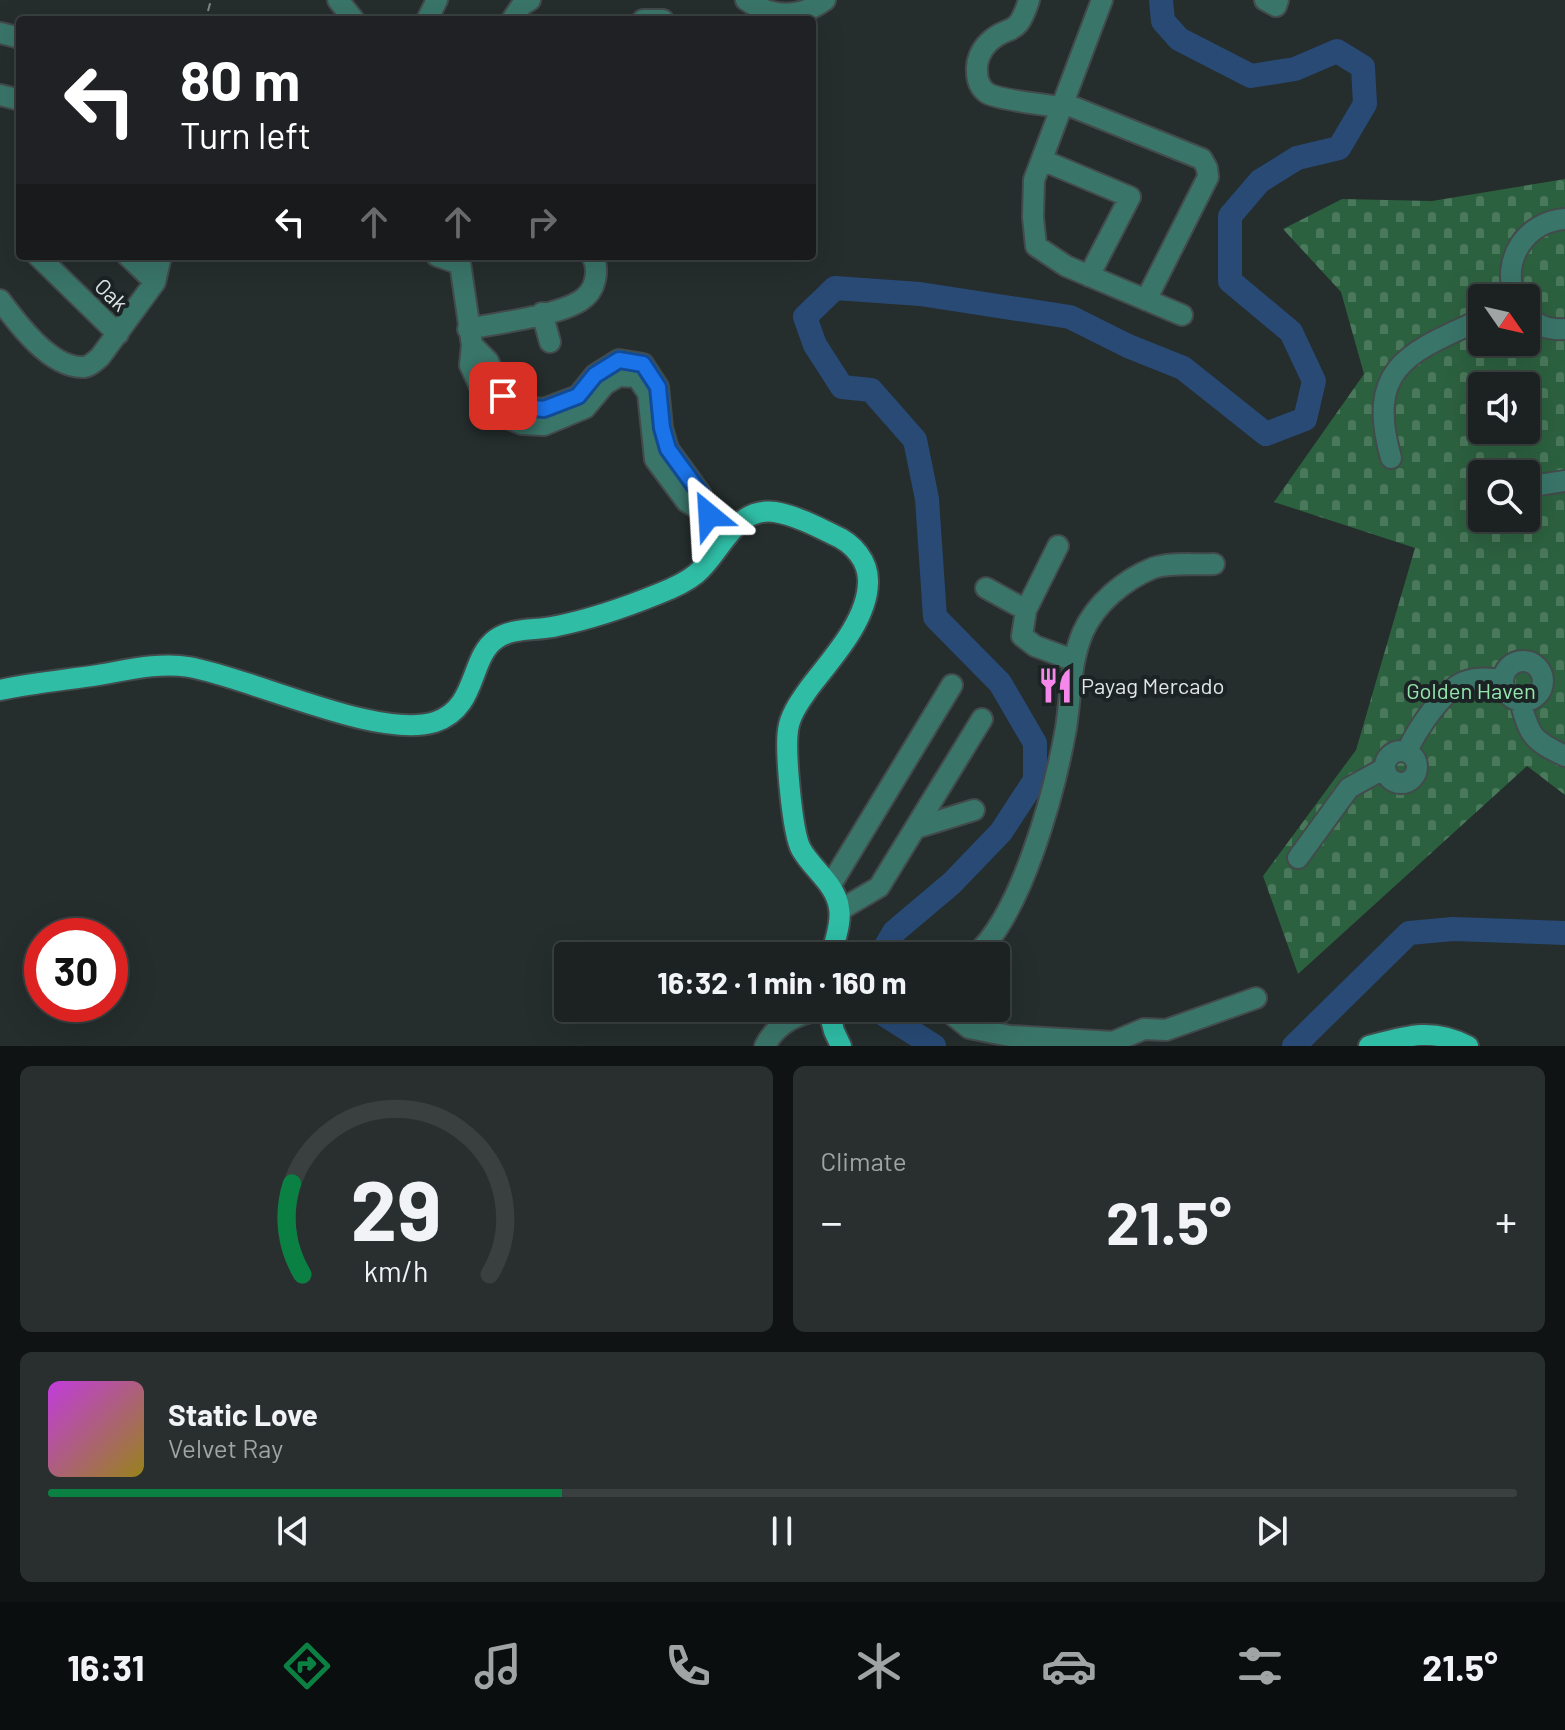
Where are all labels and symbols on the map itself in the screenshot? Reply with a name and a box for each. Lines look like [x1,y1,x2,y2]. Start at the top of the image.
street label: Oak [90,272,134,316]
north arrow [1468,284,1540,356]
pin [469,362,537,430]
position arrow [667,473,751,557]
restaurant icon: Payag Mercado [1036,666,1074,704]
place label: Payag Mercado [1081,672,1224,698]
park label: Golden Haven [1406,677,1536,703]
speed limit sign: 30 [24,918,128,1022]

